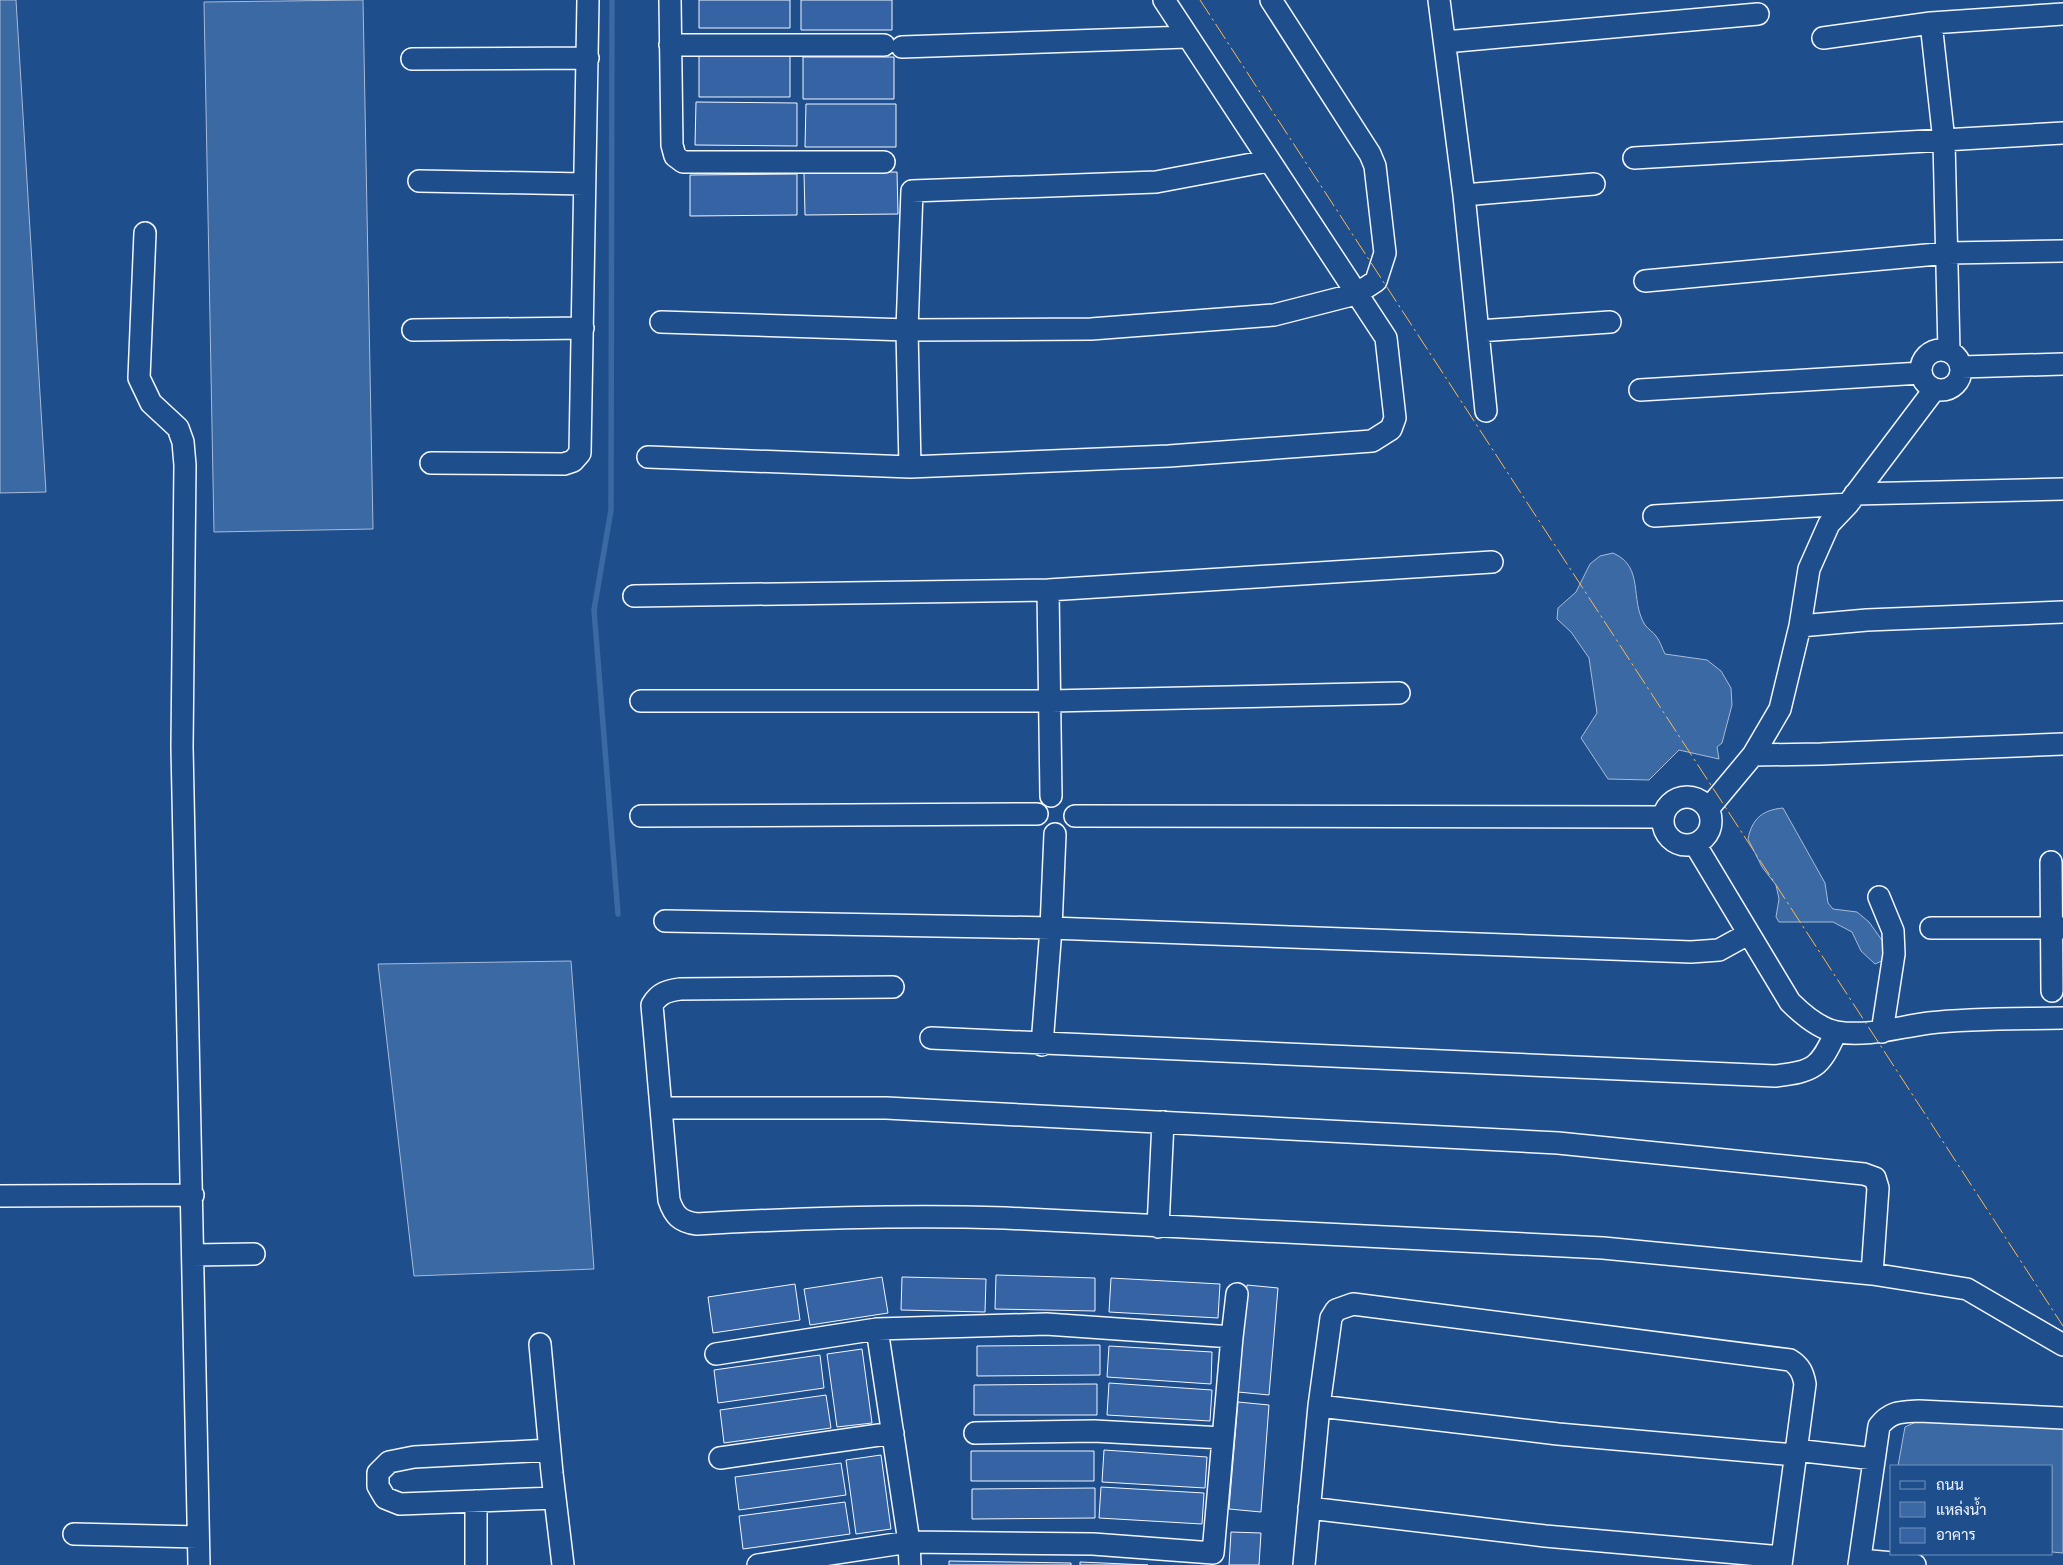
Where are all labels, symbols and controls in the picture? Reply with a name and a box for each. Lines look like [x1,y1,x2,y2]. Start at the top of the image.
legend [1890,1465,2053,1555]
text: ถนน [1936,1475,1964,1493]
text: แหล่งน้ำ [1936,1497,1987,1518]
text: อาคาร [1936,1525,1976,1543]

